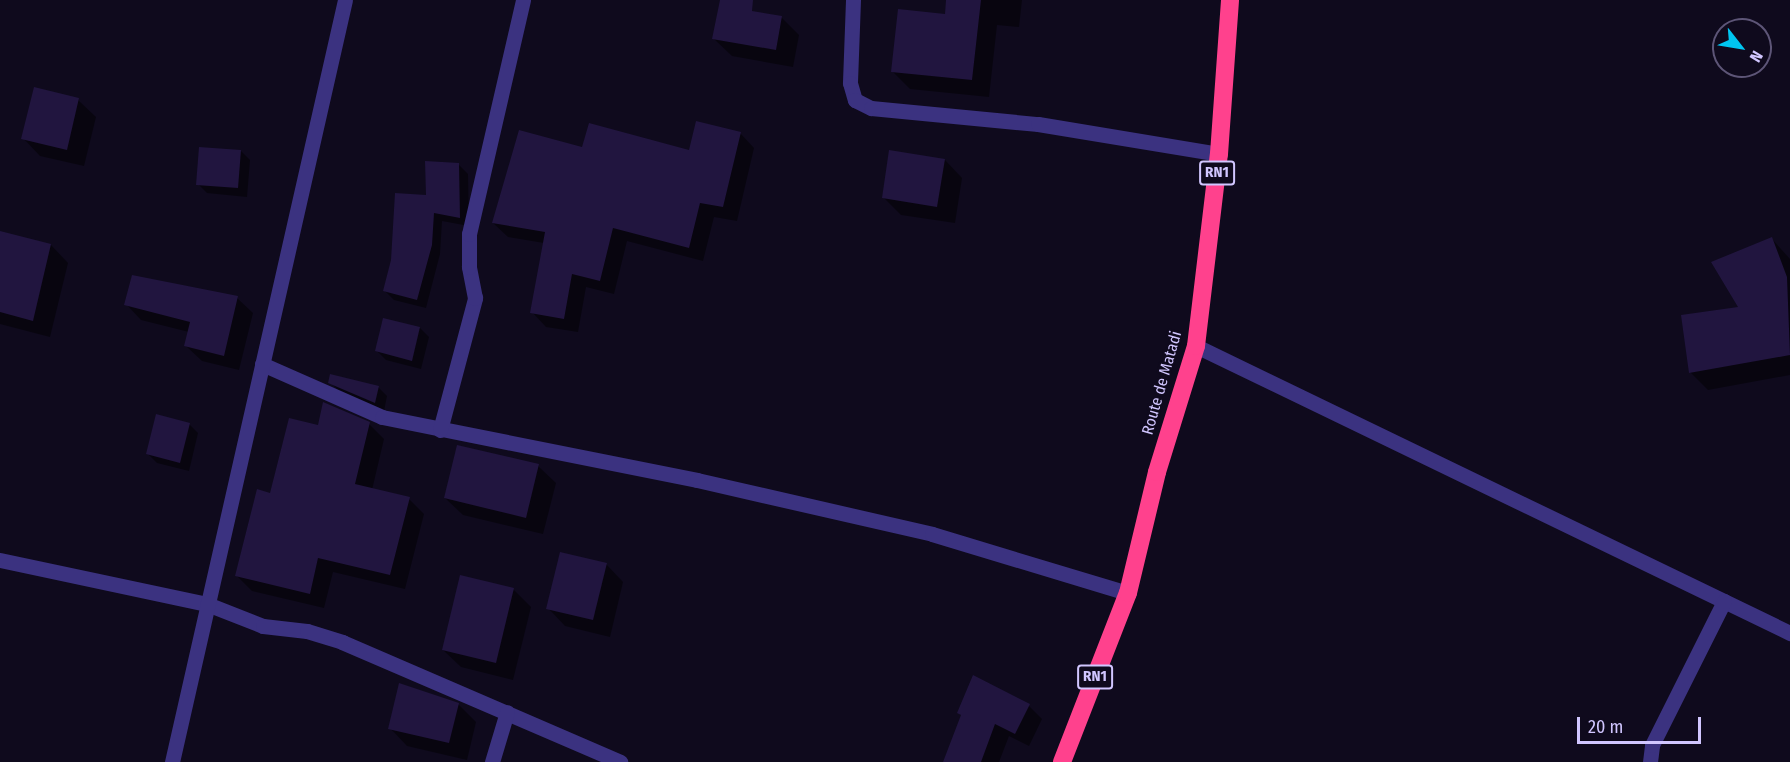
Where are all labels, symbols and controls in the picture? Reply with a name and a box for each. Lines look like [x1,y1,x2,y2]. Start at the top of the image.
north arrow [1712,18,1772,78]
text: N [1746,47,1767,66]
road number: RN1 [1199,161,1235,185]
street label: Route de Matadi [1138,329,1186,437]
road number: RN1 [1077,665,1113,689]
scale bar [1580,705,1704,743]
text: 20 m [1588,716,1623,738]

